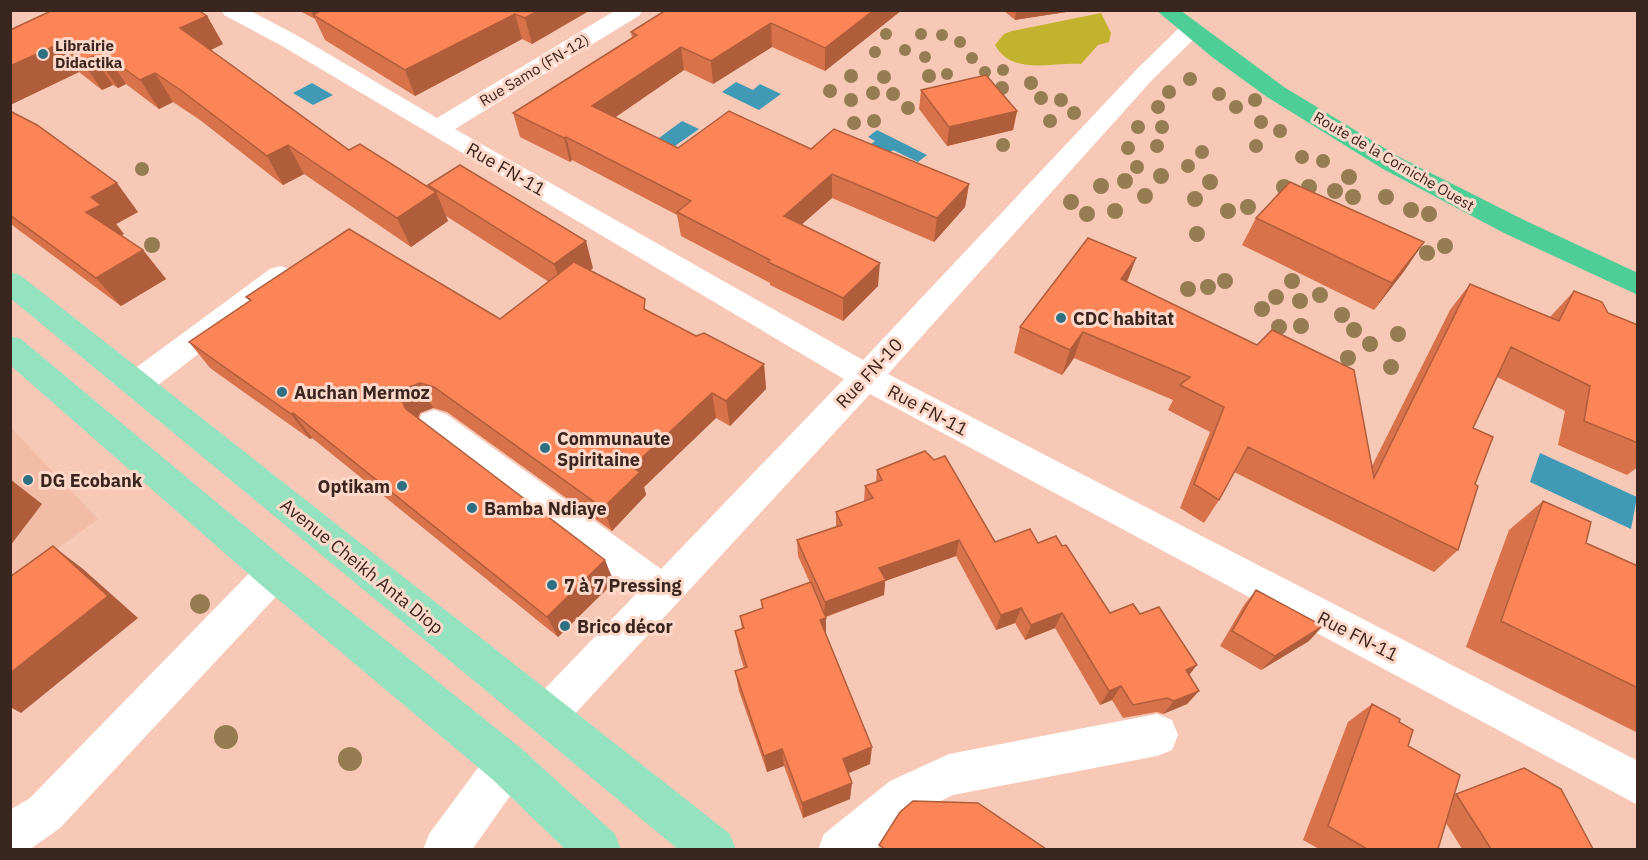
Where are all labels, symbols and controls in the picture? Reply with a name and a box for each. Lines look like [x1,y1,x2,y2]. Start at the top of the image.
street label: Rue Samo (FN-12) [476,30,592,110]
place label: Librairie Didactika [55,36,123,72]
marker: Librairie Didactika [36,47,50,61]
street label: Route de la Corniche Ouest [1310,107,1478,215]
street label: Rue FN-11 [462,137,550,201]
place label: CDC habitat [1073,307,1174,330]
marker: CDC habitat [1054,311,1068,325]
street label: Rue FN-10 [831,333,907,413]
street label: Rue FN-11 [884,379,972,441]
place label: Auchan Mermoz [294,381,430,404]
marker: Auchan Mermoz [275,385,289,399]
place label: Communaute Spiritaine [557,427,670,471]
marker: Communaute Spiritaine [538,441,552,455]
place label: DG Ecobank [40,469,143,492]
marker: DG Ecobank [21,473,35,487]
place label: Optikam [318,475,390,498]
marker: Optikam [395,479,409,493]
street label: Avenue Cheikh Anta Diop [276,493,448,639]
place label: Bamba Ndiaye [484,497,607,520]
marker: Bamba Ndiaye [465,501,479,515]
place label: 7 à 7 Pressing [564,574,681,597]
marker: 7 à 7 Pressing [545,578,559,592]
street label: Rue FN-11 [1314,606,1402,666]
place label: Brico décor [577,615,673,638]
marker: Brico décor [558,619,572,633]

